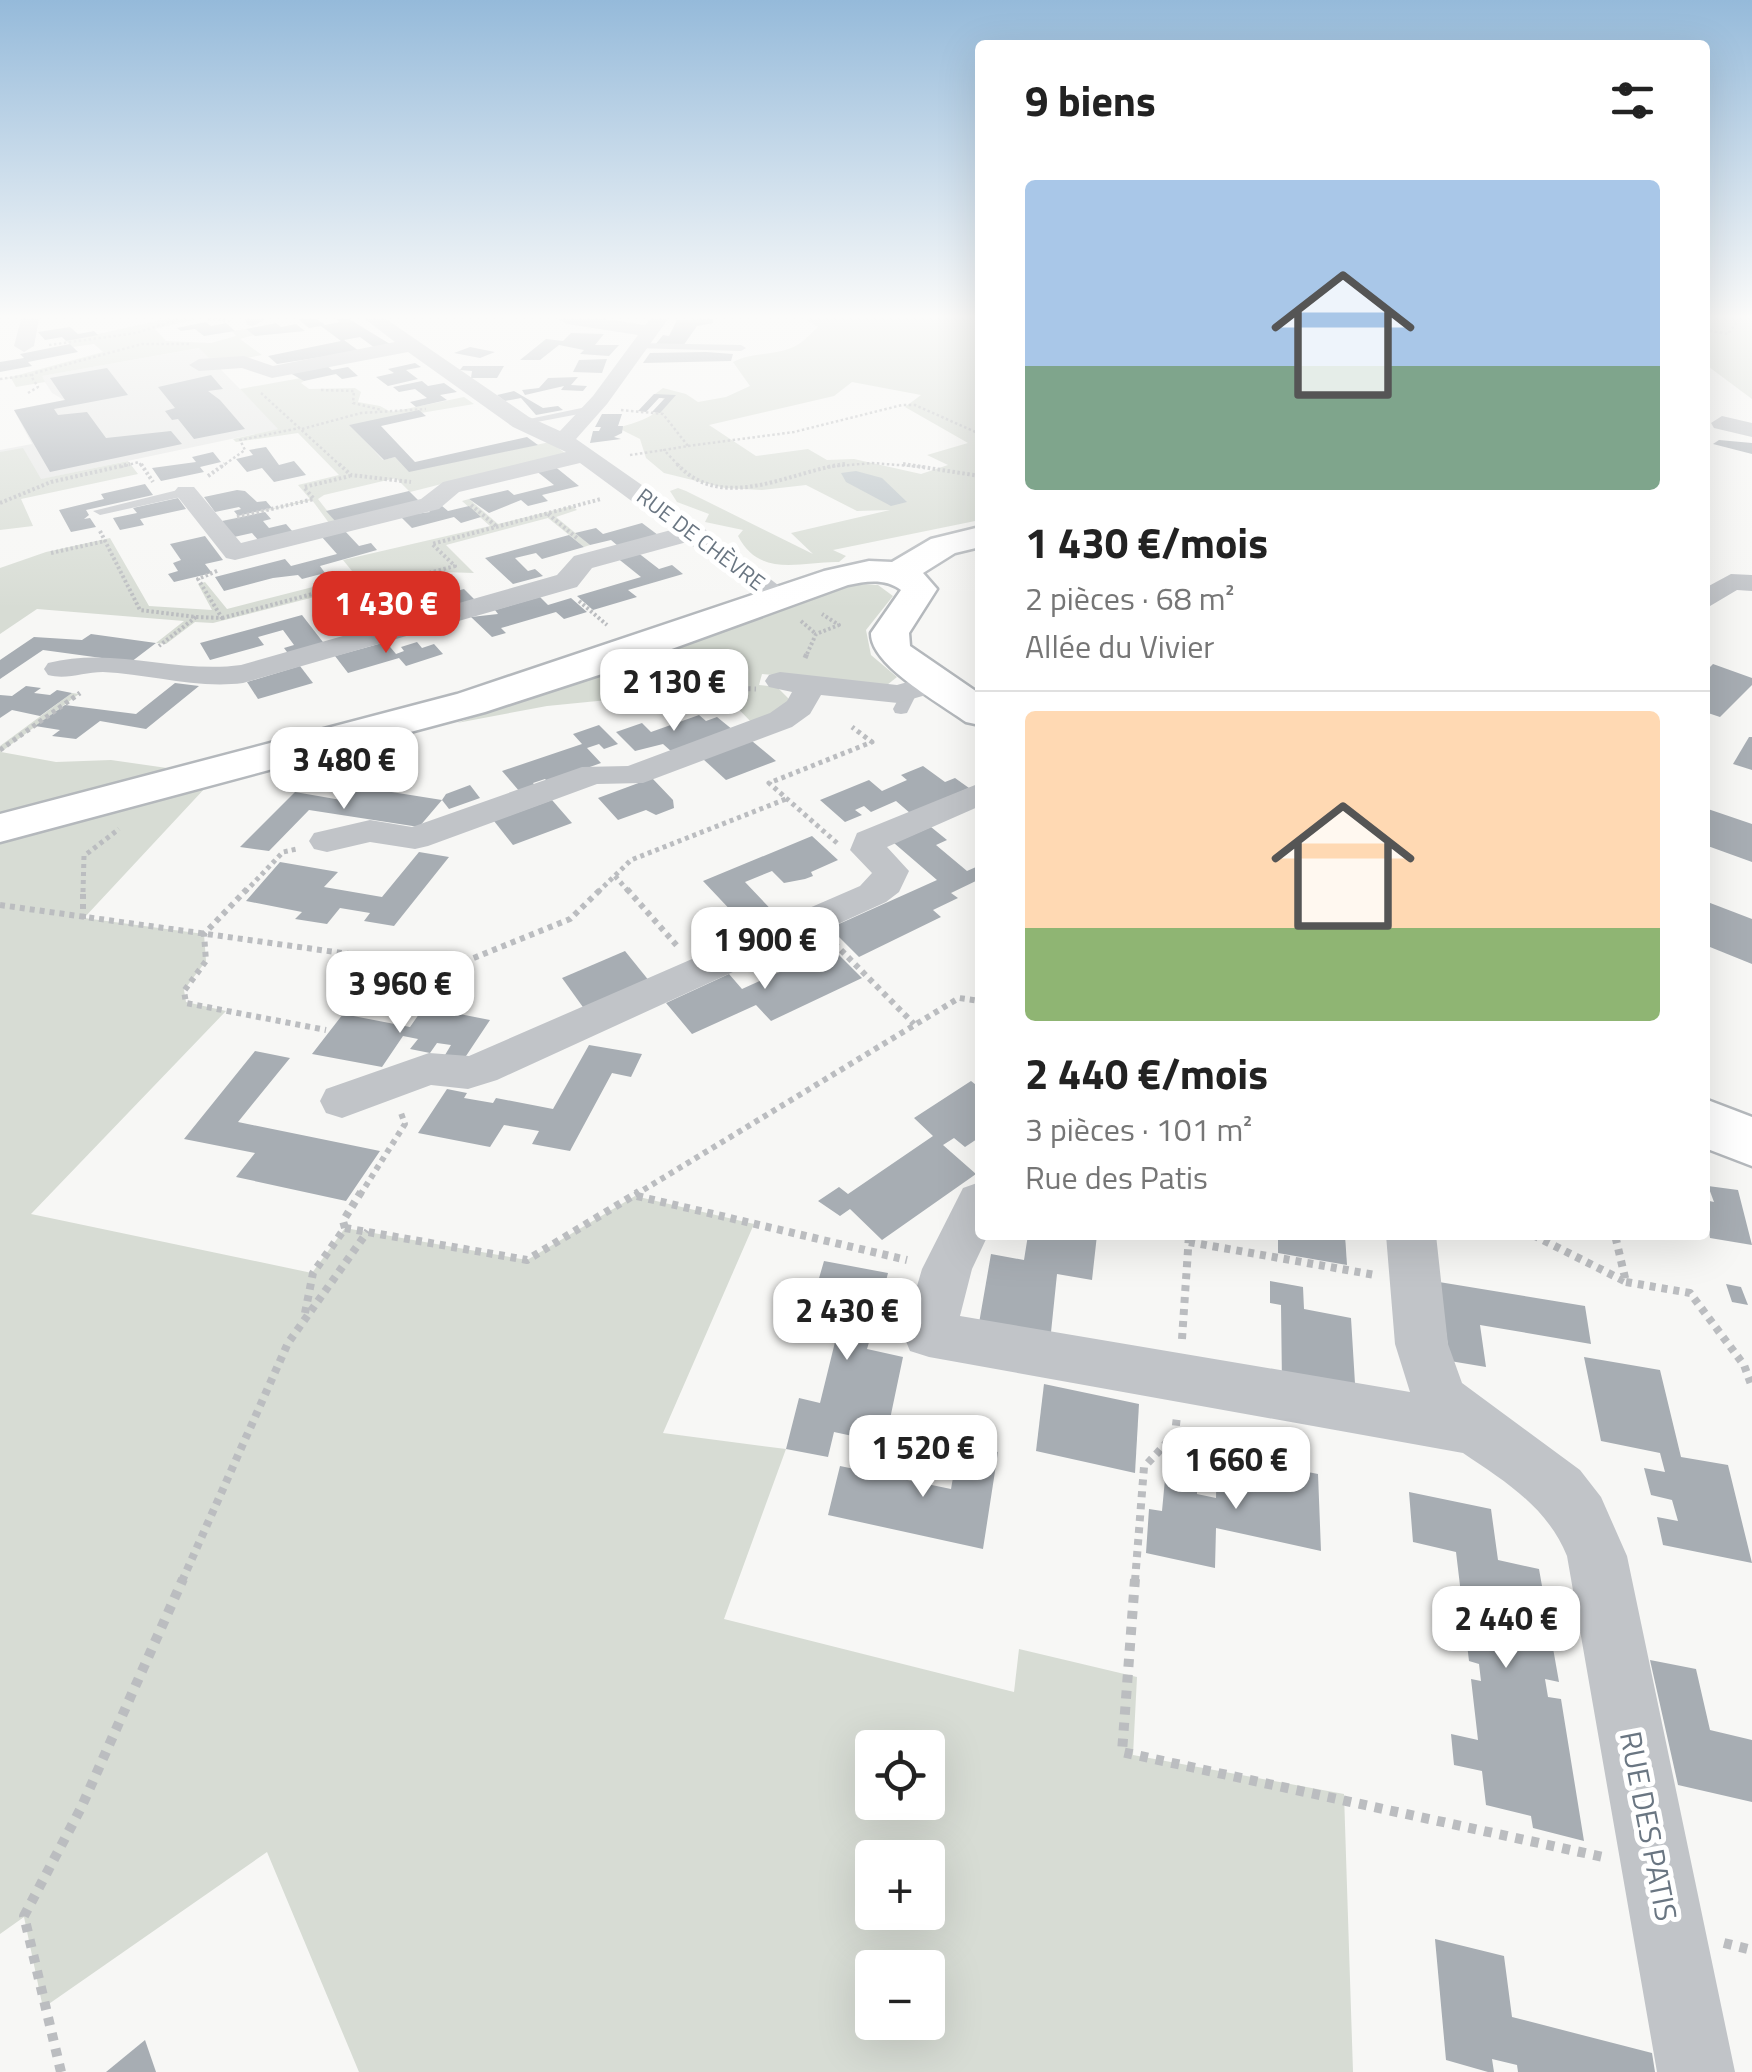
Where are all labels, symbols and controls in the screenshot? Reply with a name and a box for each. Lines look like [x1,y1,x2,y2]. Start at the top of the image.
text: 9 biens [1025,68,1156,132]
icon: filters [1605,73,1660,128]
icon: home [1253,245,1433,425]
street label: RUE DE CHÈVRE [629,479,773,599]
text: 1 430 €/mois [1025,510,1268,574]
pin: 1 430 € [294,571,478,656]
text: 2 pièces · 68 m² [1025,574,1234,622]
text: 1 430 € [334,579,438,627]
text: Allée du Vivier [1025,622,1214,670]
pin: 2 130 € [582,649,766,734]
text: 2 130 € [622,657,726,705]
pin: 3 480 € [252,727,436,812]
text: 3 480 € [292,735,396,783]
icon: home [1253,776,1433,956]
pin: 1 900 € [673,907,857,992]
text: 1 900 € [713,915,817,963]
pin: 3 960 € [308,951,492,1036]
text: 3 960 € [348,959,452,1007]
text: 2 440 €/mois [1025,1041,1268,1105]
text: 3 pièces · 101 m² [1025,1105,1252,1153]
text: Rue des Patis [1025,1153,1208,1201]
pin: 2 430 € [755,1278,939,1363]
text: 2 430 € [795,1286,899,1334]
pin: 1 520 € [831,1415,1015,1500]
text: 1 520 € [871,1423,975,1471]
pin: 1 660 € [1144,1427,1328,1512]
text: 1 660 € [1184,1435,1288,1483]
pin: 2 440 € [1414,1586,1598,1671]
text: 2 440 € [1454,1594,1558,1642]
street label: RUE DES PATIS [1608,1727,1690,1925]
map controls [855,1730,945,2040]
button: locate [855,1730,945,1820]
button: + [855,1840,945,1930]
button: − [855,1950,945,2040]

